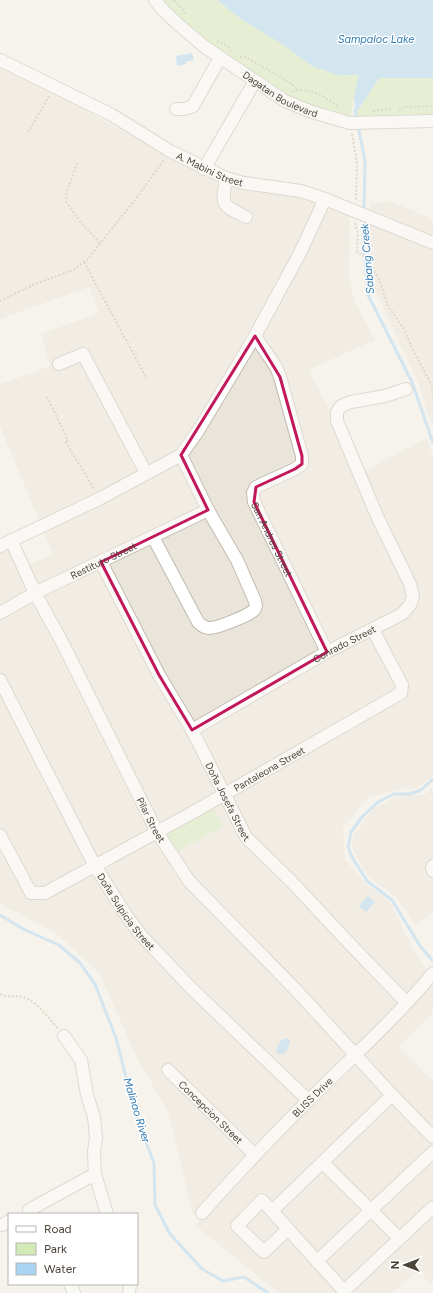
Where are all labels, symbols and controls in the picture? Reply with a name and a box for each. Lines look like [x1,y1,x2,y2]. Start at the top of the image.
water label: Sampaloc Lake [338,33,414,46]
street label: Dagatan Boulevard [240,68,319,120]
street label: A. Mabini Street [174,149,245,190]
water label: Sabang Creek [358,223,377,295]
street label: San Andres Street [248,500,295,579]
street label: Restituto Street [68,539,139,582]
street label: Conrado Street [311,622,378,666]
street label: Pantaleona Street [231,743,307,795]
street label: Doña Josefa Street [202,760,253,844]
street label: Pilar Street [134,795,168,845]
street label: Doña Sulpicia Street [94,871,158,953]
street label: BLISS Drive [289,1074,336,1120]
water label: Malinao River [120,1076,153,1145]
street label: Concepcion Street [176,1078,246,1147]
legend [8,1213,138,1285]
text: Road [44,1222,72,1236]
text: Park [44,1242,67,1256]
north arrow [385,1245,425,1285]
text: N [389,1261,402,1269]
text: Water [44,1262,76,1276]

